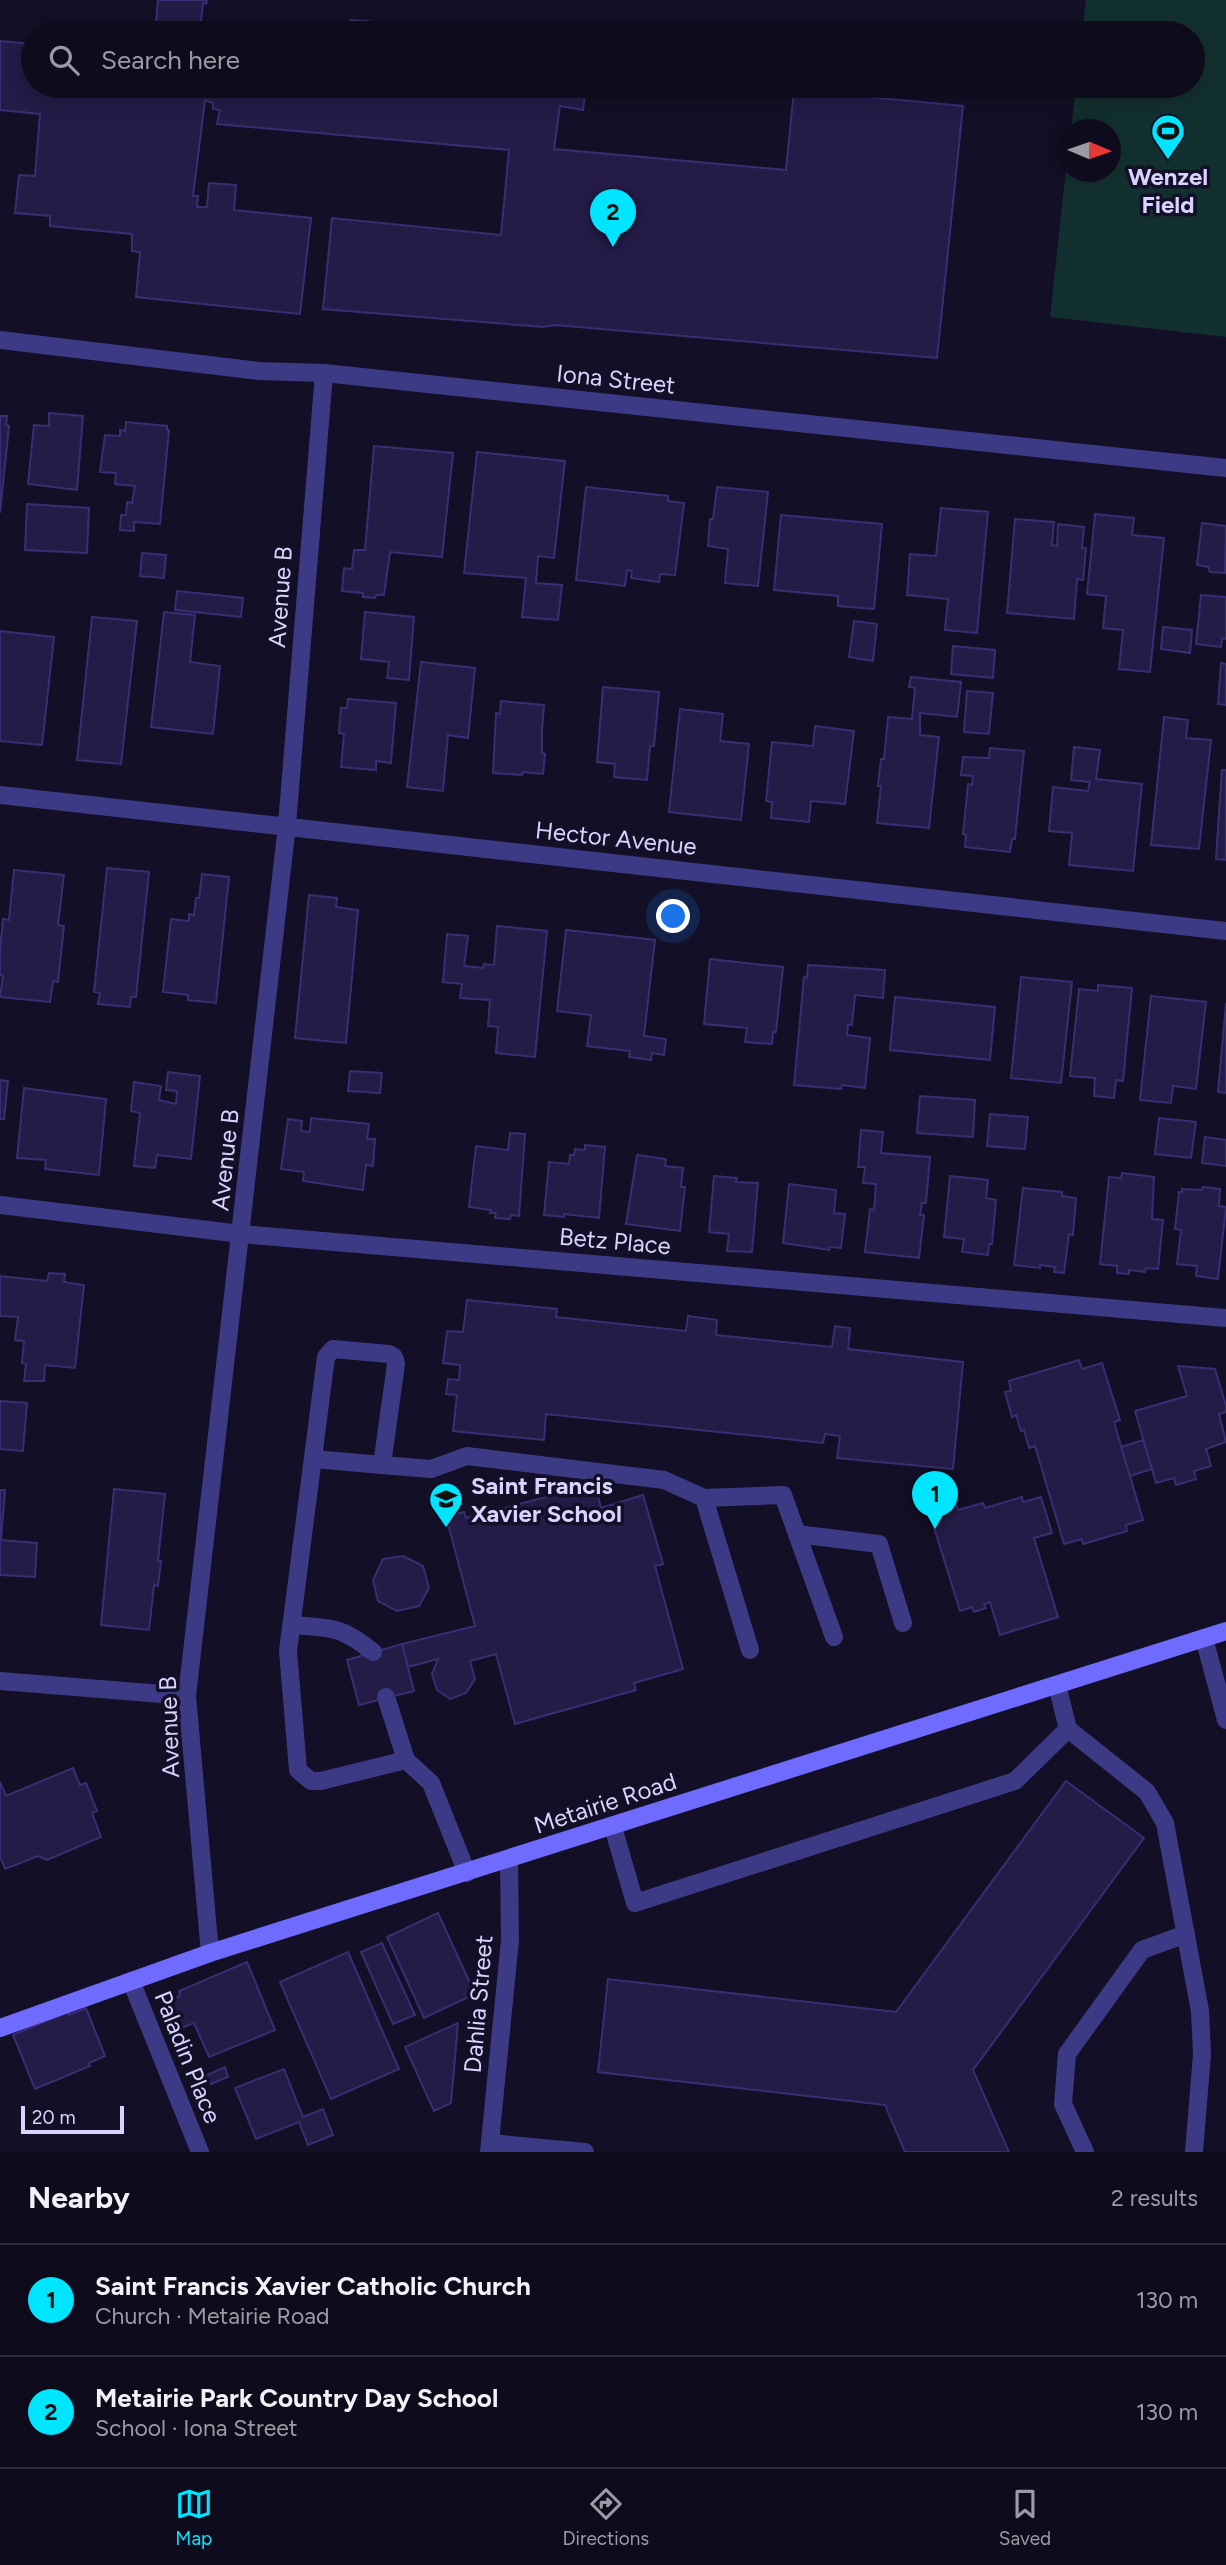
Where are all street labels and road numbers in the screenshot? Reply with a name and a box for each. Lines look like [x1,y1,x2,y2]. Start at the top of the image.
street label: Iona Street [555,358,677,400]
street label: Avenue B [262,545,298,649]
street label: Hector Avenue [534,815,698,861]
street label: Avenue B [205,1108,245,1212]
street label: Betz Place [558,1222,672,1260]
street label: Avenue B [153,1676,185,1778]
street label: Metairie Road [530,1766,680,1840]
street label: Dahlia Street [458,1934,498,2074]
street label: Paladin Place [148,1987,228,2127]

